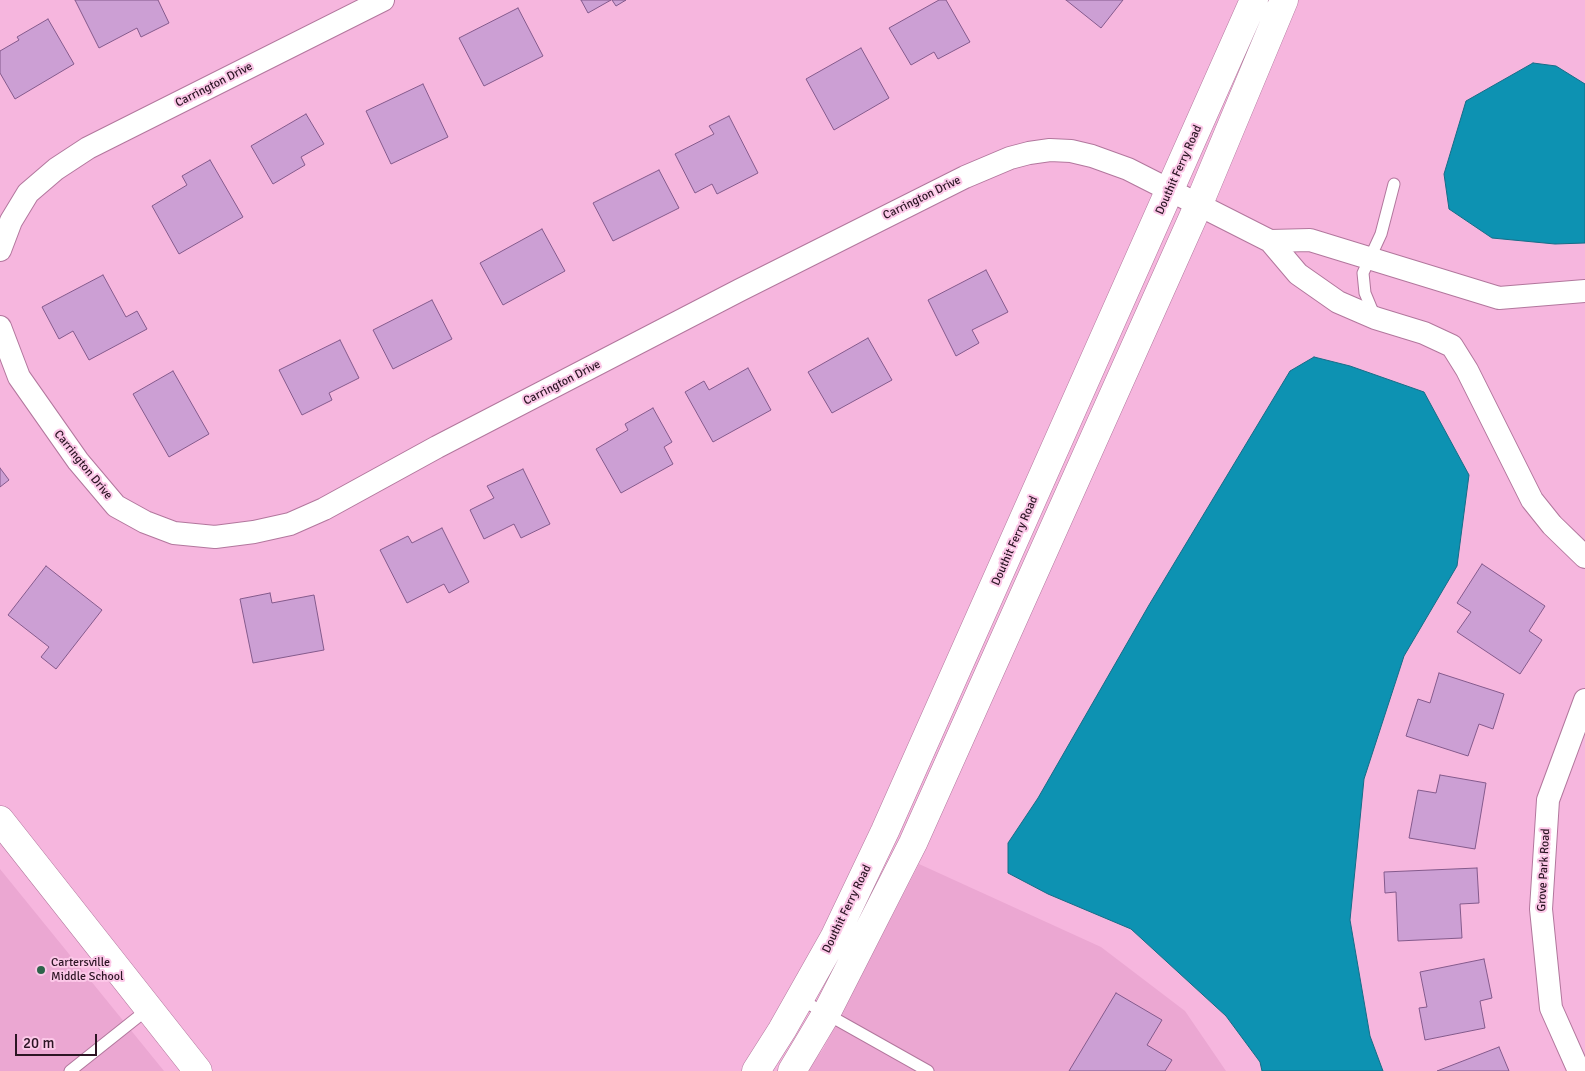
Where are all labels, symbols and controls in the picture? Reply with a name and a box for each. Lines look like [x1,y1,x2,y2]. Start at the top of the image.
street label: Carrington Drive [173,59,255,111]
street label: Douthit Ferry Road [1153,123,1205,217]
street label: Carrington Drive [881,173,963,223]
street label: Carrington Drive [521,357,603,409]
street label: Carrington Drive [51,428,115,502]
street label: Douthit Ferry Road [989,494,1041,588]
street label: Grove Park Road [1535,828,1553,912]
street label: Douthit Ferry Road [819,863,875,955]
place label: Cartersville Middle School [51,956,124,984]
marker: Cartersville Middle School [35,964,47,976]
scale bar [18,1024,100,1056]
text: 20 m [23,1034,54,1052]

